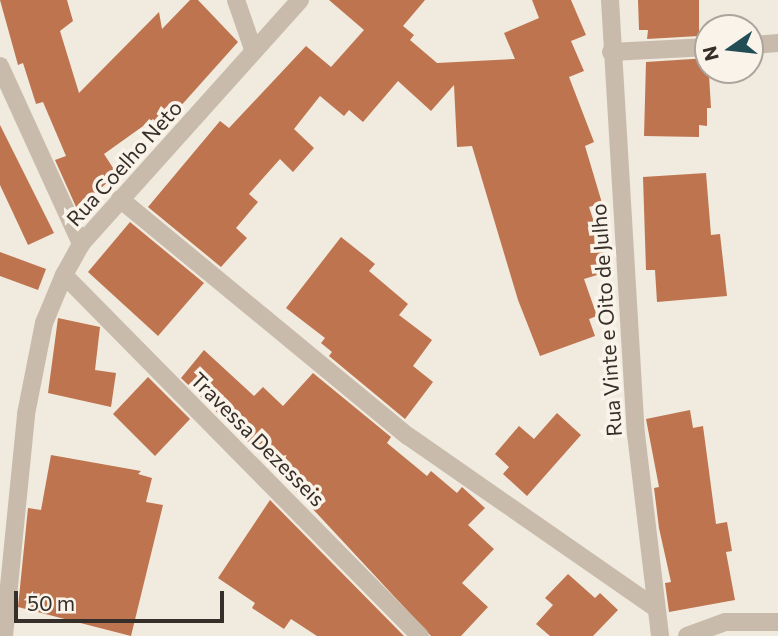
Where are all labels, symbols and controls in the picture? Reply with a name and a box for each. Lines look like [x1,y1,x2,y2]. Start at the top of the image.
north arrow [694,14,764,84]
text: N [697,44,723,63]
street label: Rua Coelho Neto [61,95,187,231]
street label: Rua Vinte e Oito de Julho [585,203,627,437]
street label: Travessa Dezesseis [186,367,330,511]
scale bar [18,576,228,620]
text: 50 m [27,590,75,615]

